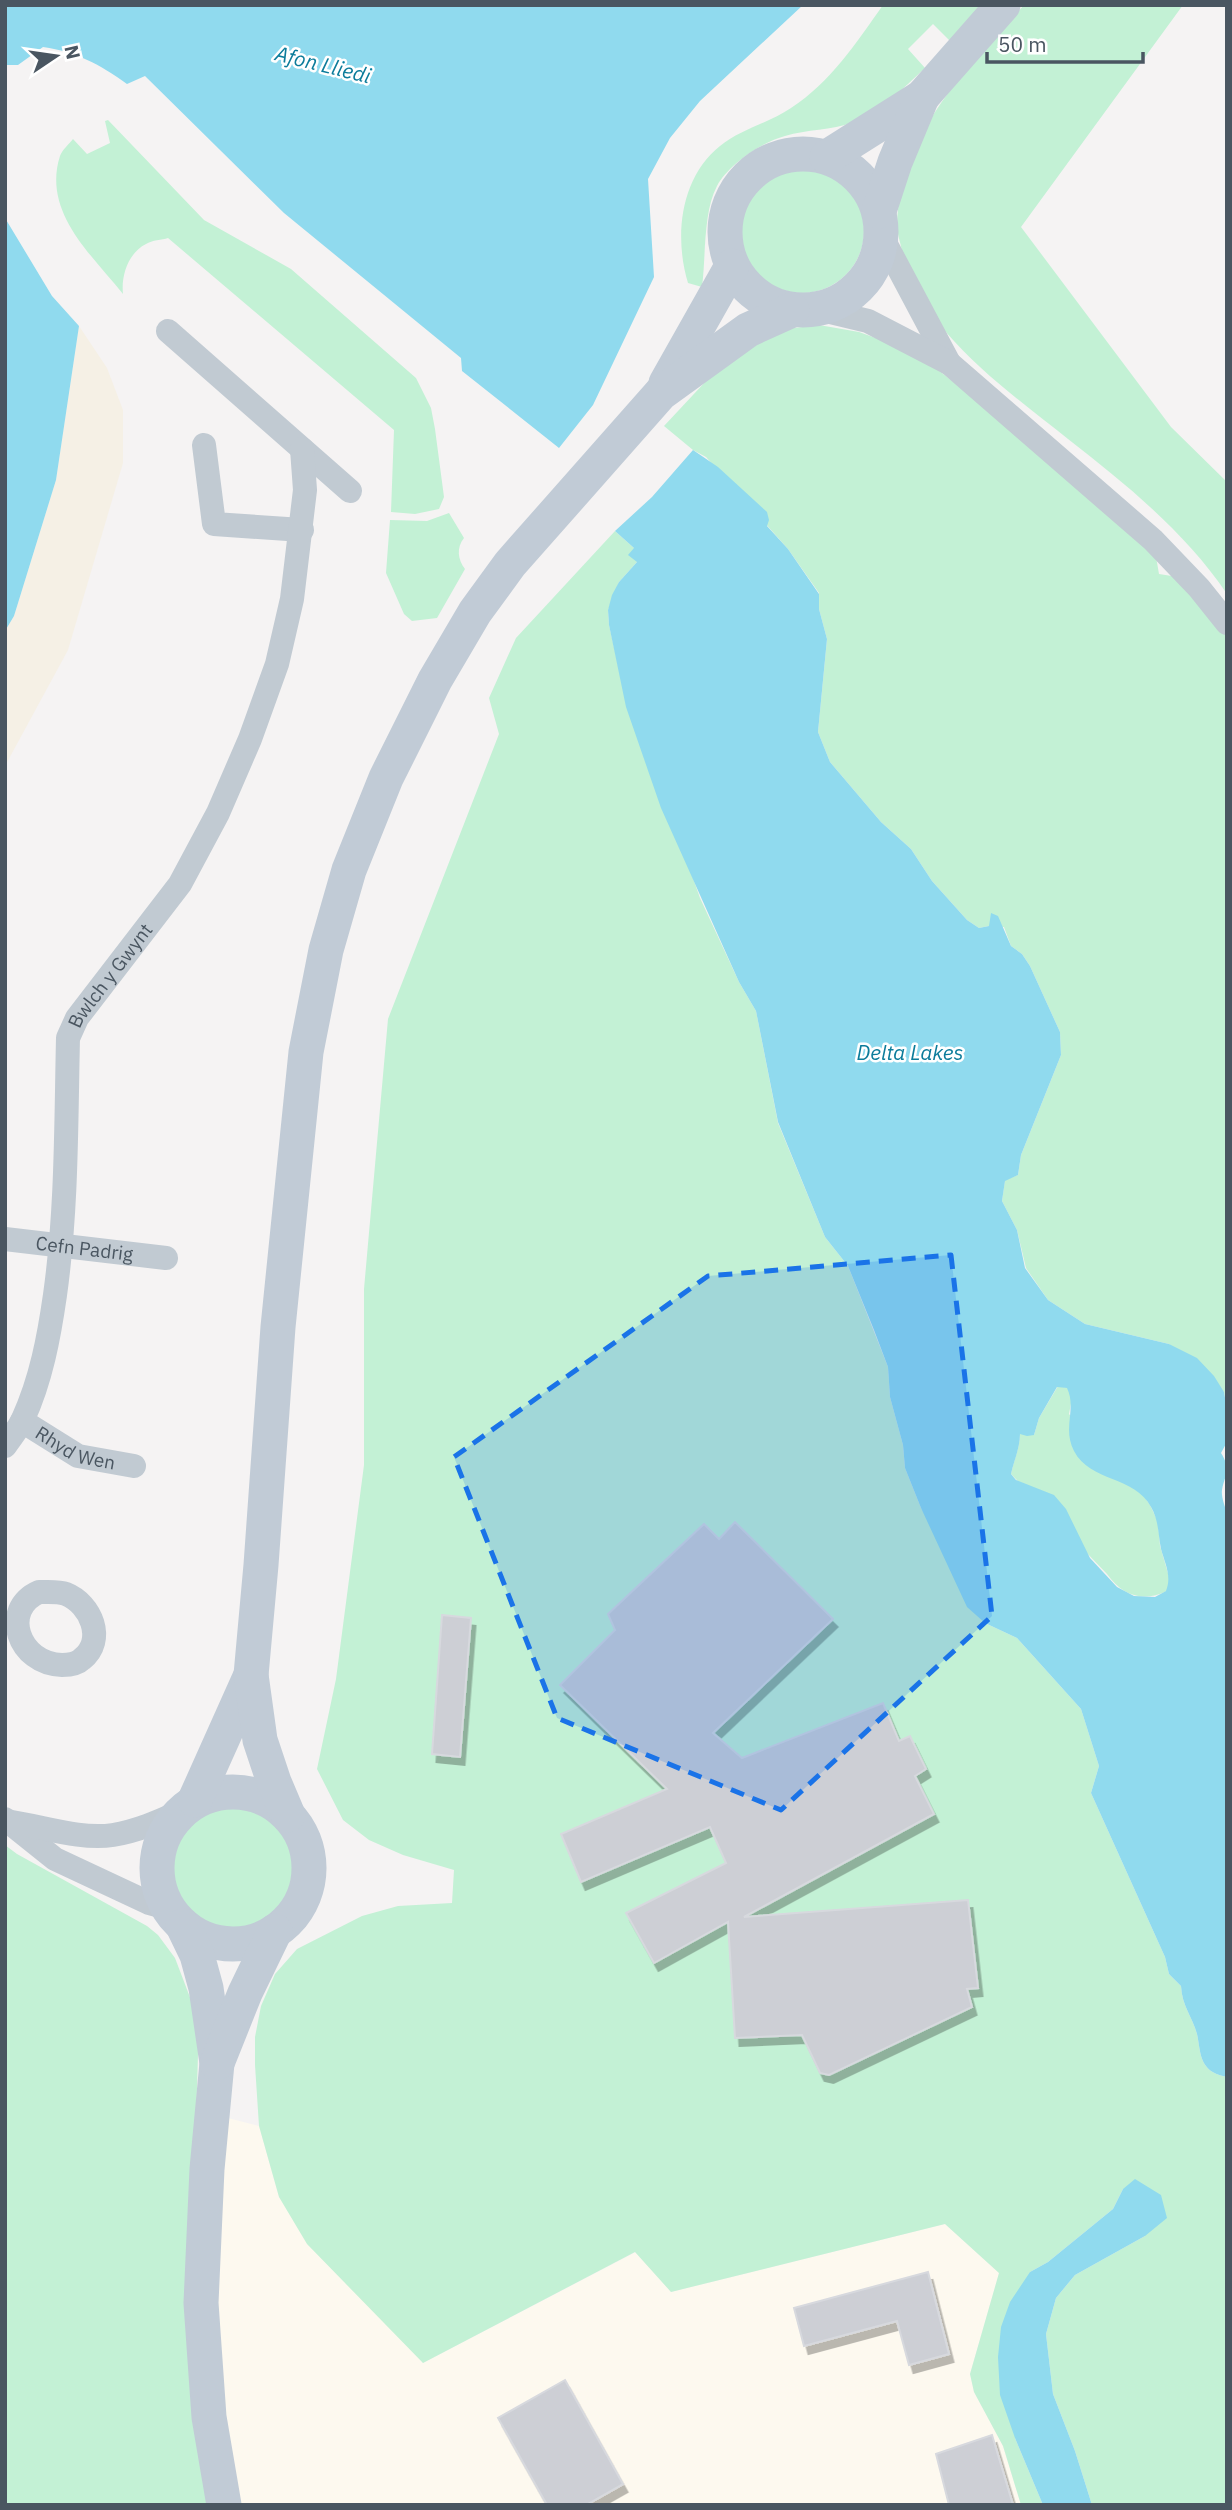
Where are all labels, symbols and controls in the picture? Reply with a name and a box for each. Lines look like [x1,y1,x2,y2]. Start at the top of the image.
north arrow [21,21,91,91]
scale bar [987,21,1143,65]
text: 50 m [998,30,1047,58]
water label: Afon Lliedi [271,38,374,90]
text: N [59,43,86,62]
street label: Bwlch y Gwynt [62,918,157,1031]
water label: Delta Lakes [857,1038,964,1066]
street label: Cefn Padrig [34,1231,135,1266]
street label: Rhyd Wen [31,1420,117,1474]

